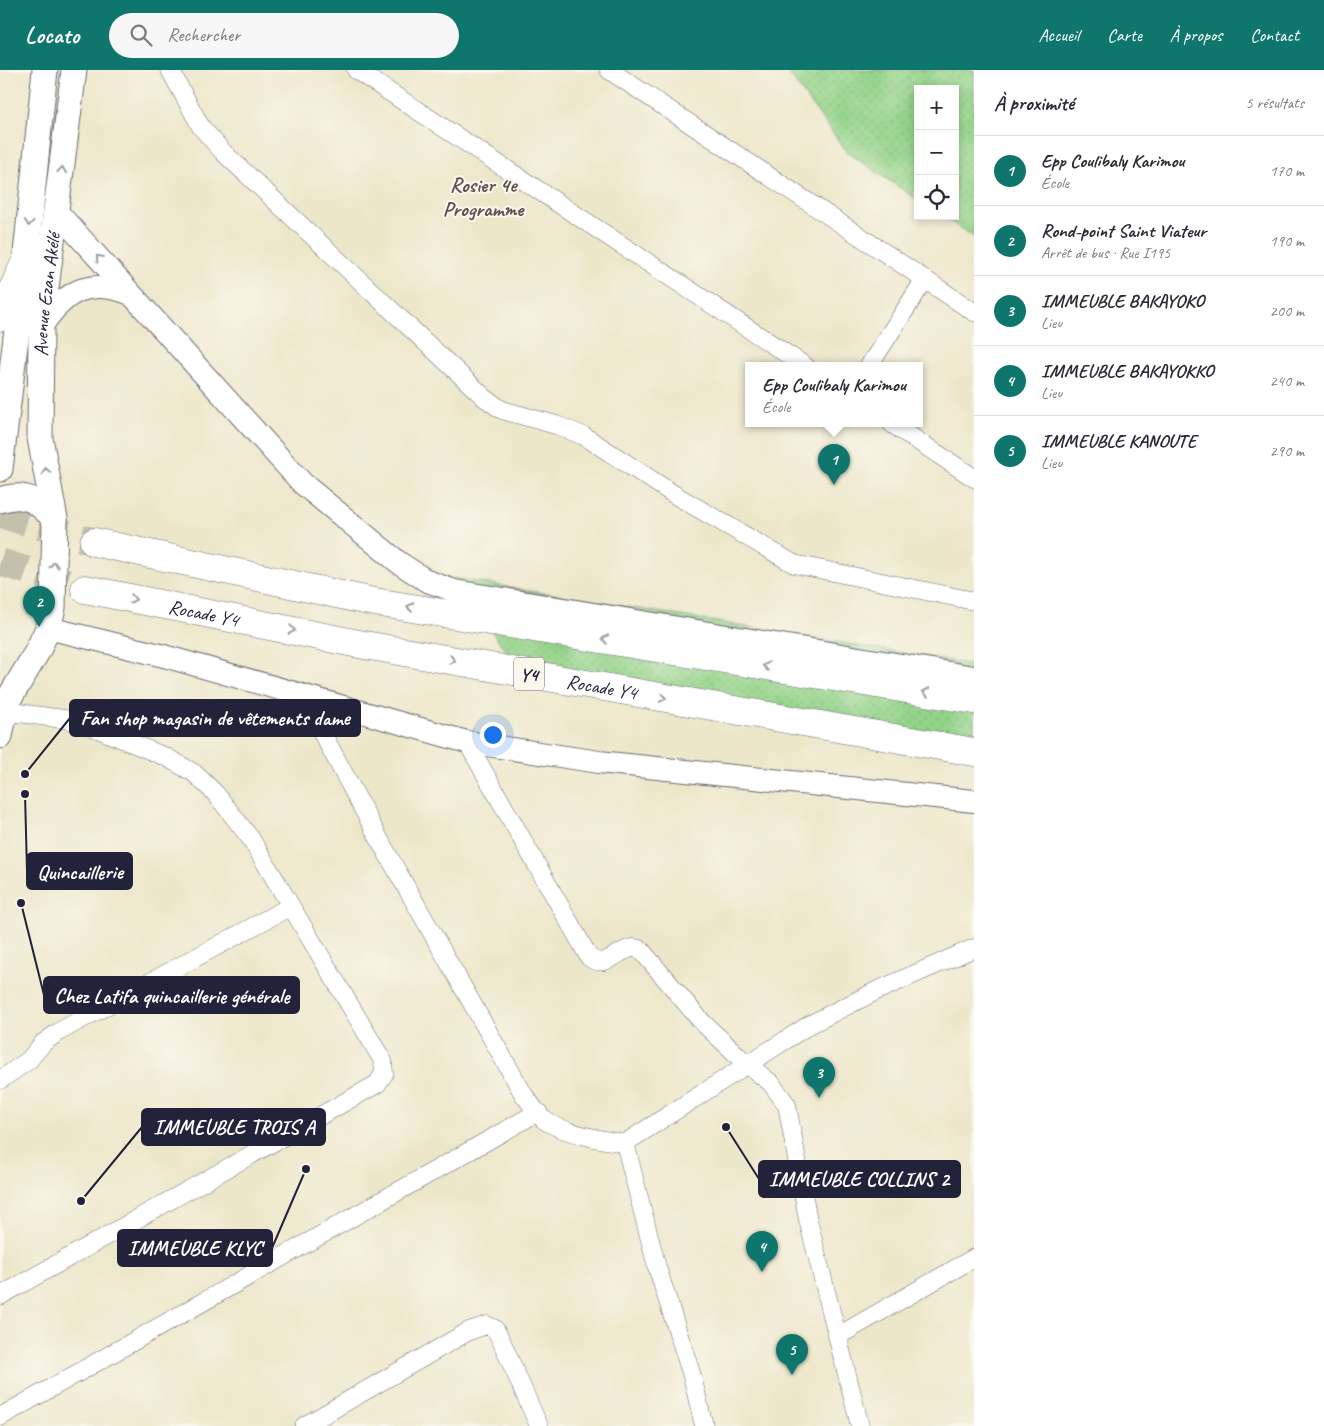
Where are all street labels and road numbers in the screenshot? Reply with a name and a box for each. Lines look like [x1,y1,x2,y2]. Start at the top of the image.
street label: Avenue Ezan Akélé [29,228,66,357]
street label: Rocade Y4 [166,594,243,633]
road number: Y4 [514,658,544,690]
street label: Rocade Y4 [565,669,641,706]

